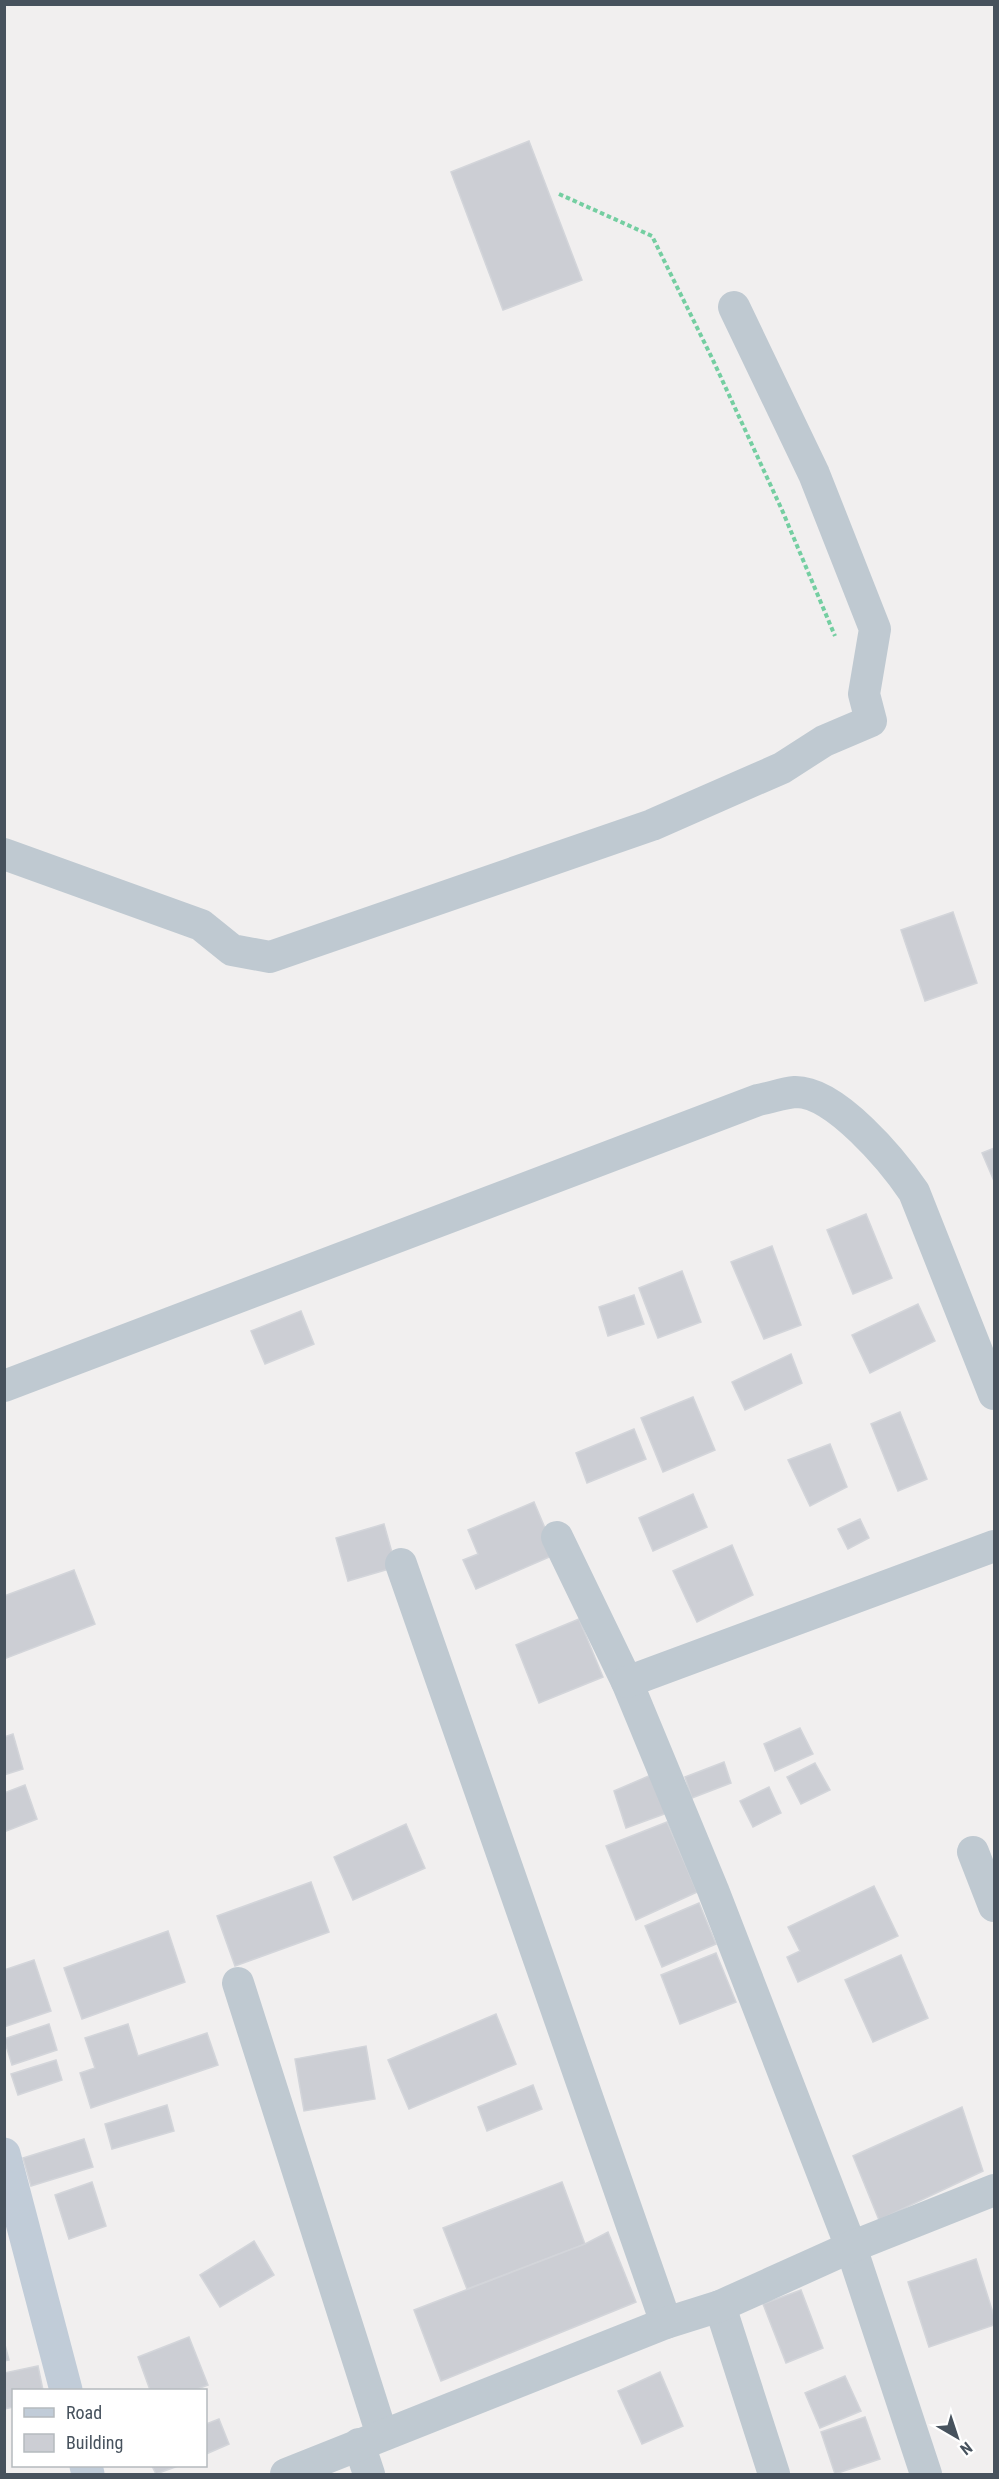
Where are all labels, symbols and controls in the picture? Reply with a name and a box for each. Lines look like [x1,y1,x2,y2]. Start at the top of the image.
legend [12,2389,207,2467]
text: Road [66,2402,102,2423]
north arrow [927,2407,987,2467]
text: Building [66,2432,123,2453]
text: N [956,2438,976,2459]

